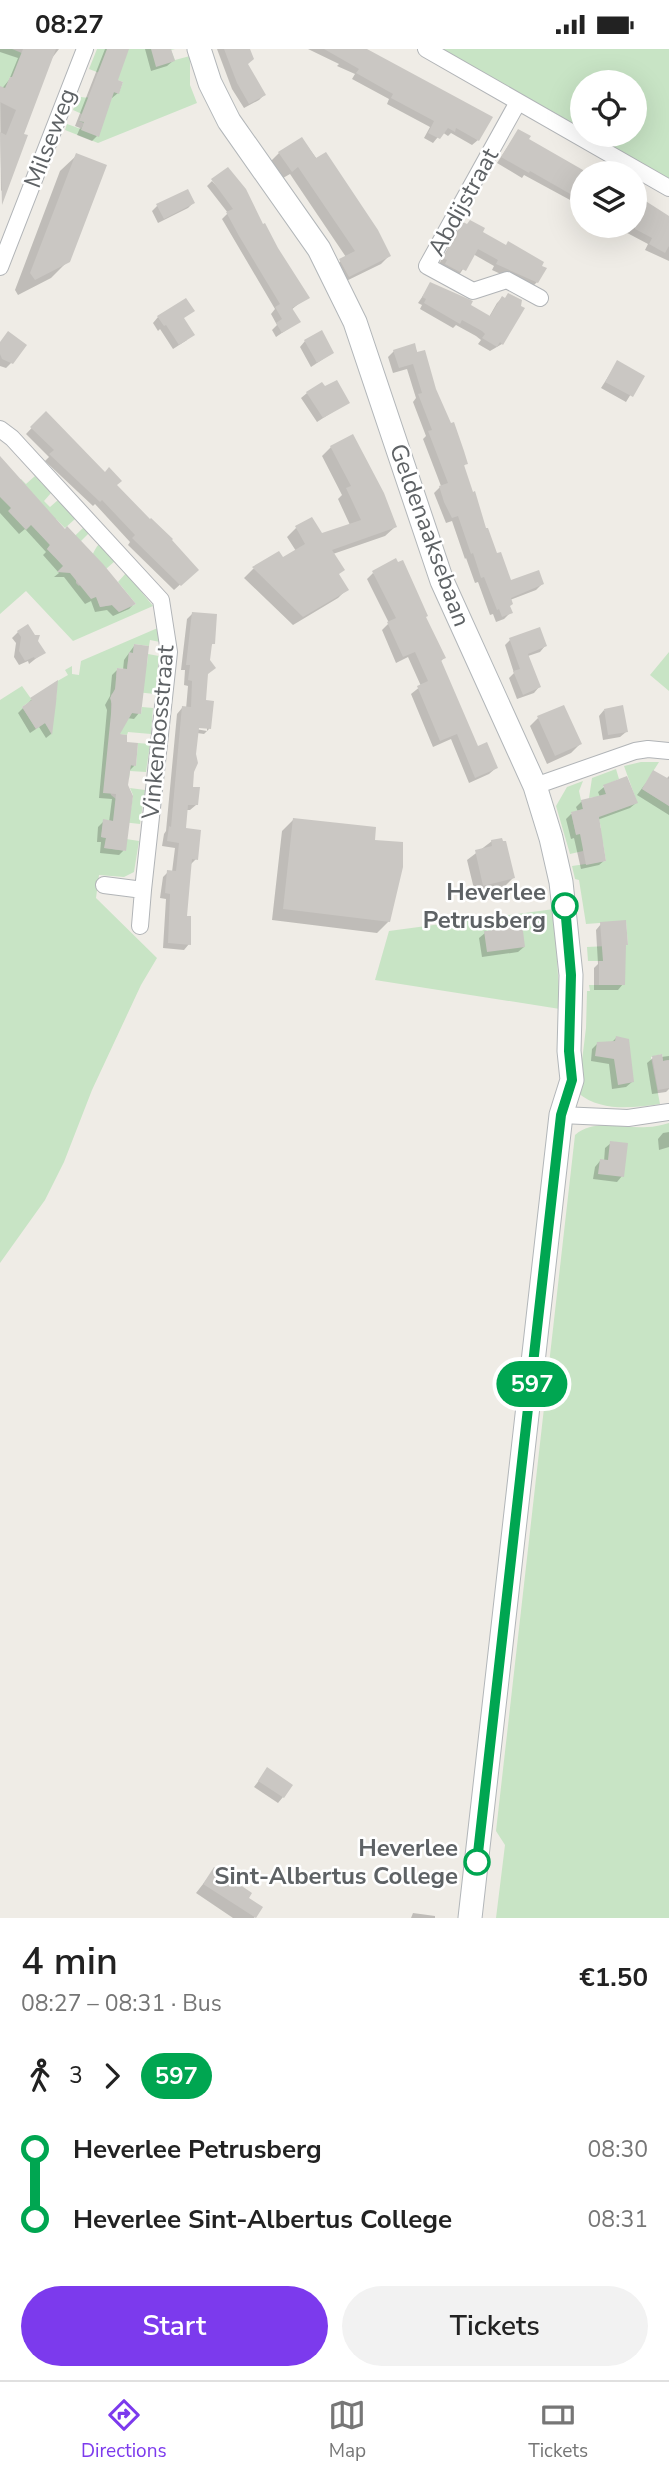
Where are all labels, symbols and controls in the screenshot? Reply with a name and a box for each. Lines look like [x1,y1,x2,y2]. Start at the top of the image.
text: 08:27 [35,7,104,42]
map controls [570,70,647,238]
button: locate [570,70,647,147]
street label: Milseweg [16,84,84,192]
street label: Abdijstraat [420,142,506,262]
button: layers [570,161,647,238]
street label: Geldenaaksebaan [382,439,478,631]
street label: Vinkenbosstraat [134,643,182,821]
place label: Heverlee Petrusberg [423,876,546,936]
marker: Heverlee Petrusberg [552,893,578,919]
line badge: 597 [492,1361,572,1407]
text: 597 [510,1368,554,1400]
place label: Heverlee Sint-Albertus College [214,1832,458,1892]
marker: Heverlee Sint-Albertus College [464,1849,490,1875]
text: 4 min [21,1936,118,1987]
text: €1.50 [579,1960,648,1995]
text: 08:27 – 08:31 · Bus [21,1988,222,2019]
icon: walk [21,2057,59,2095]
icon: forward [93,2057,131,2095]
text: 3 [69,2060,83,2091]
text: 597 [155,2060,198,2092]
text: Heverlee Petrusberg [73,2132,322,2167]
text: 08:30 [588,2134,648,2165]
text: Heverlee Sint-Albertus College [73,2202,452,2237]
text: 08:31 [588,2204,648,2235]
button: Start [21,2286,328,2366]
button: Tickets [342,2286,648,2366]
tab: Directions [81,2396,167,2464]
tab: Map [328,2396,366,2464]
tab: Tickets [528,2396,588,2464]

